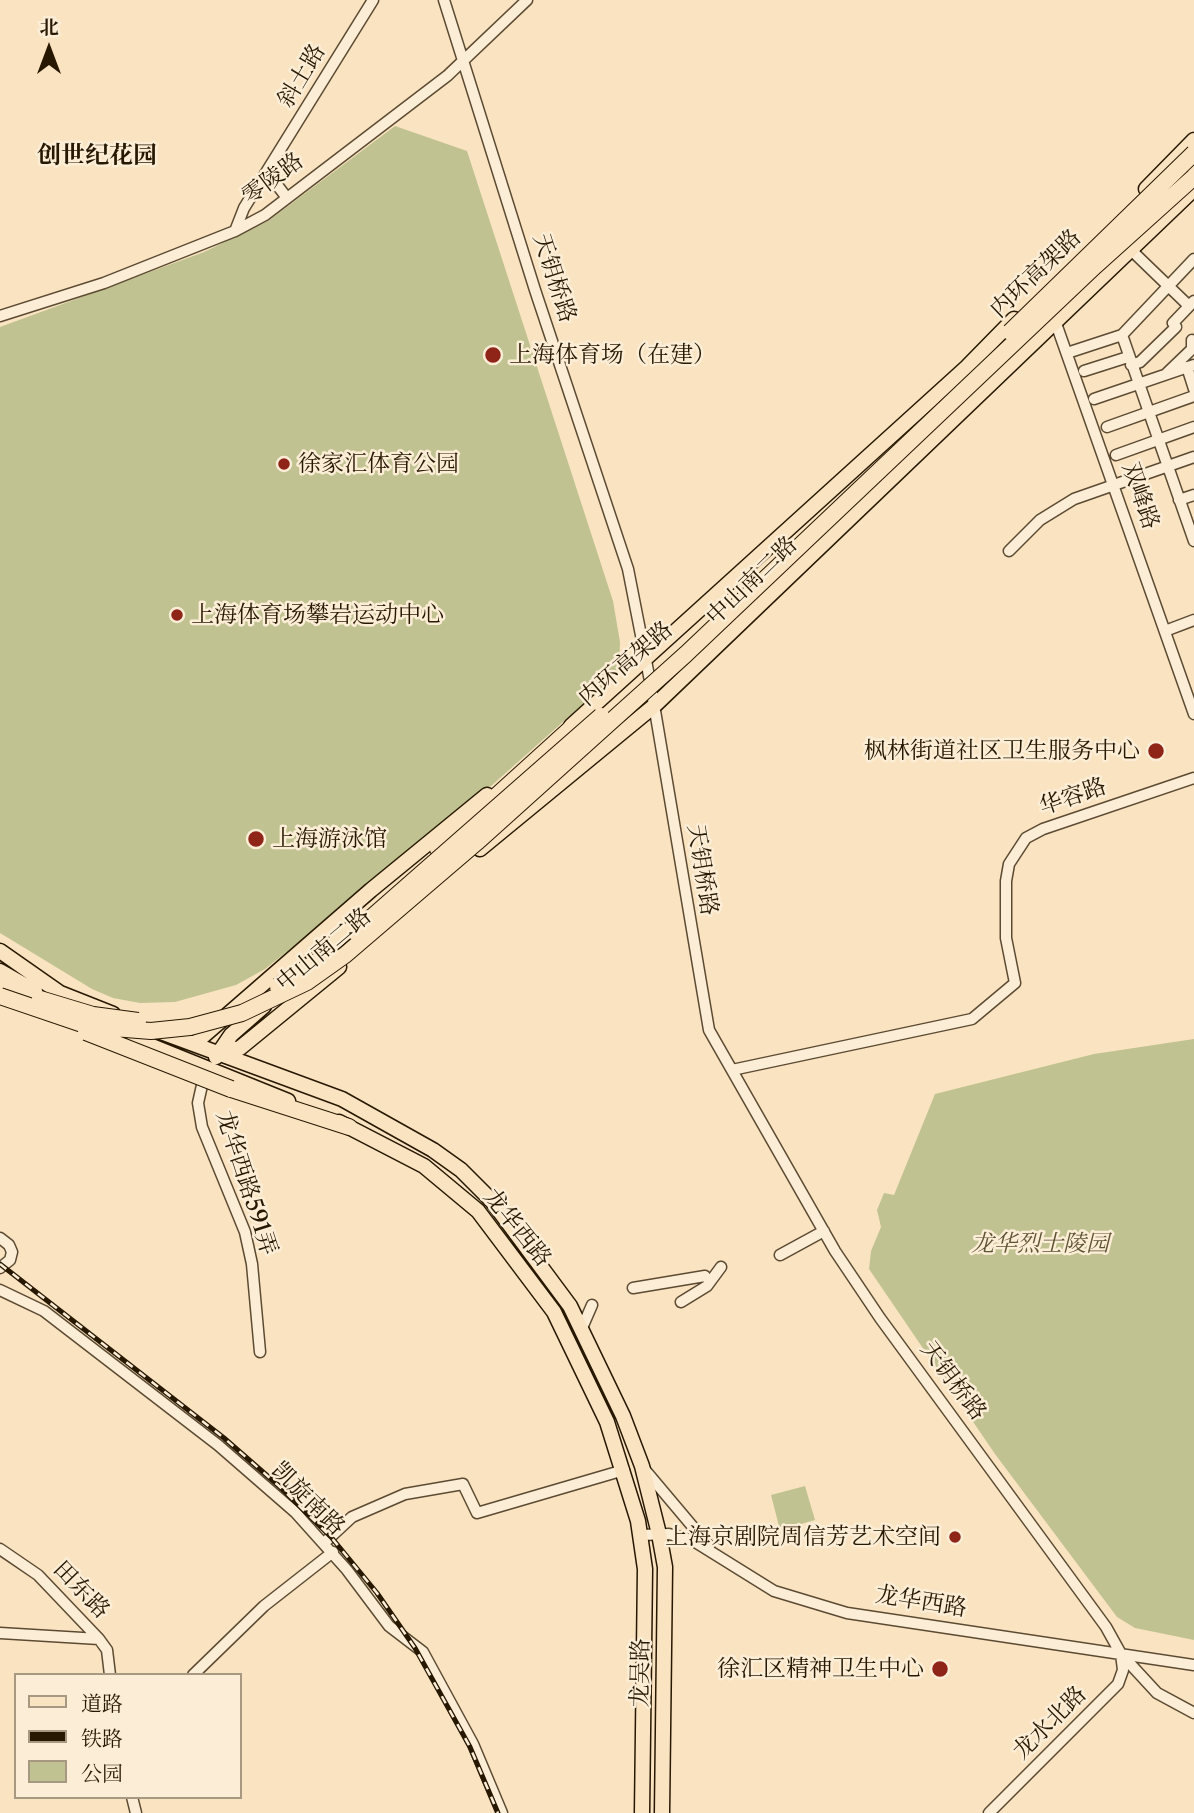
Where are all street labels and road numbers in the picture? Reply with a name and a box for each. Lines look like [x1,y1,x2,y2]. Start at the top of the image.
street label: 斜土路 [272,39,332,113]
street label: 零陵路 [237,147,309,211]
street label: 内环高架路 [985,224,1087,324]
street label: 天钥桥路 [527,230,581,326]
street label: 双峰路 [1116,459,1164,533]
street label: 中山南二路 [701,531,803,631]
street label: 内环高架路 [574,616,678,712]
street label: 华容路 [1036,773,1110,821]
street label: 天钥桥路 [681,822,723,918]
street label: 中山南二路 [271,902,377,998]
street label: 龙华西路591弄 [210,1107,282,1259]
street label: 龙华西路 [477,1184,557,1272]
street label: 天钥桥路 [914,1336,992,1426]
street label: 凯旋南路 [266,1457,350,1541]
street label: 田东路 [47,1556,115,1624]
street label: 龙华西路 [873,1581,969,1623]
street label: 龙吴路 [627,1638,655,1708]
street label: 龙水北路 [1008,1681,1092,1765]

